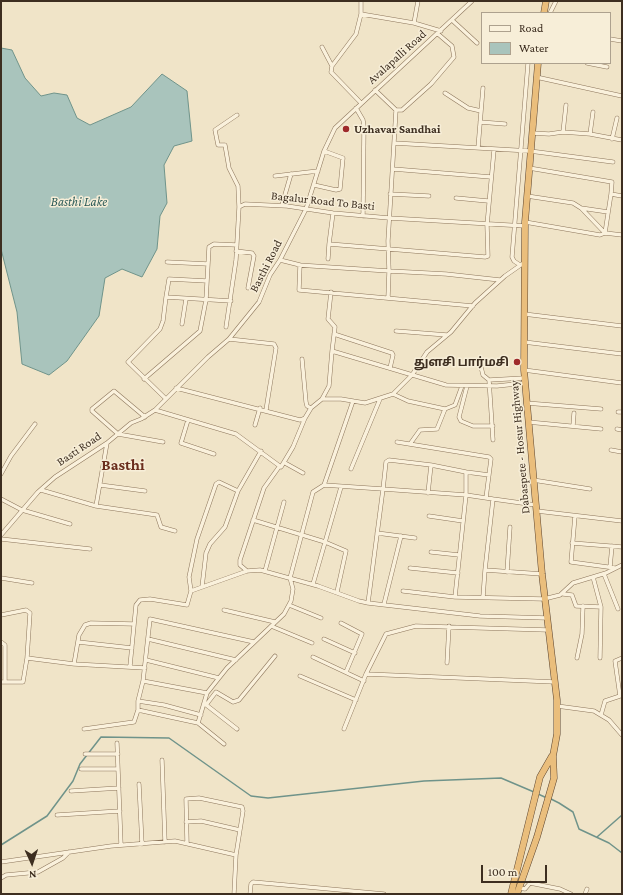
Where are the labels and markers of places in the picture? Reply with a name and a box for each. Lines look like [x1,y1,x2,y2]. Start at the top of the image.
place label: Uzhavar Sandhai [354,122,440,136]
marker: Uzhavar Sandhai [341,124,351,134]
place label: துளசி பார்மசி [414,355,509,369]
marker: துளசி பார்மசி [512,357,522,367]

